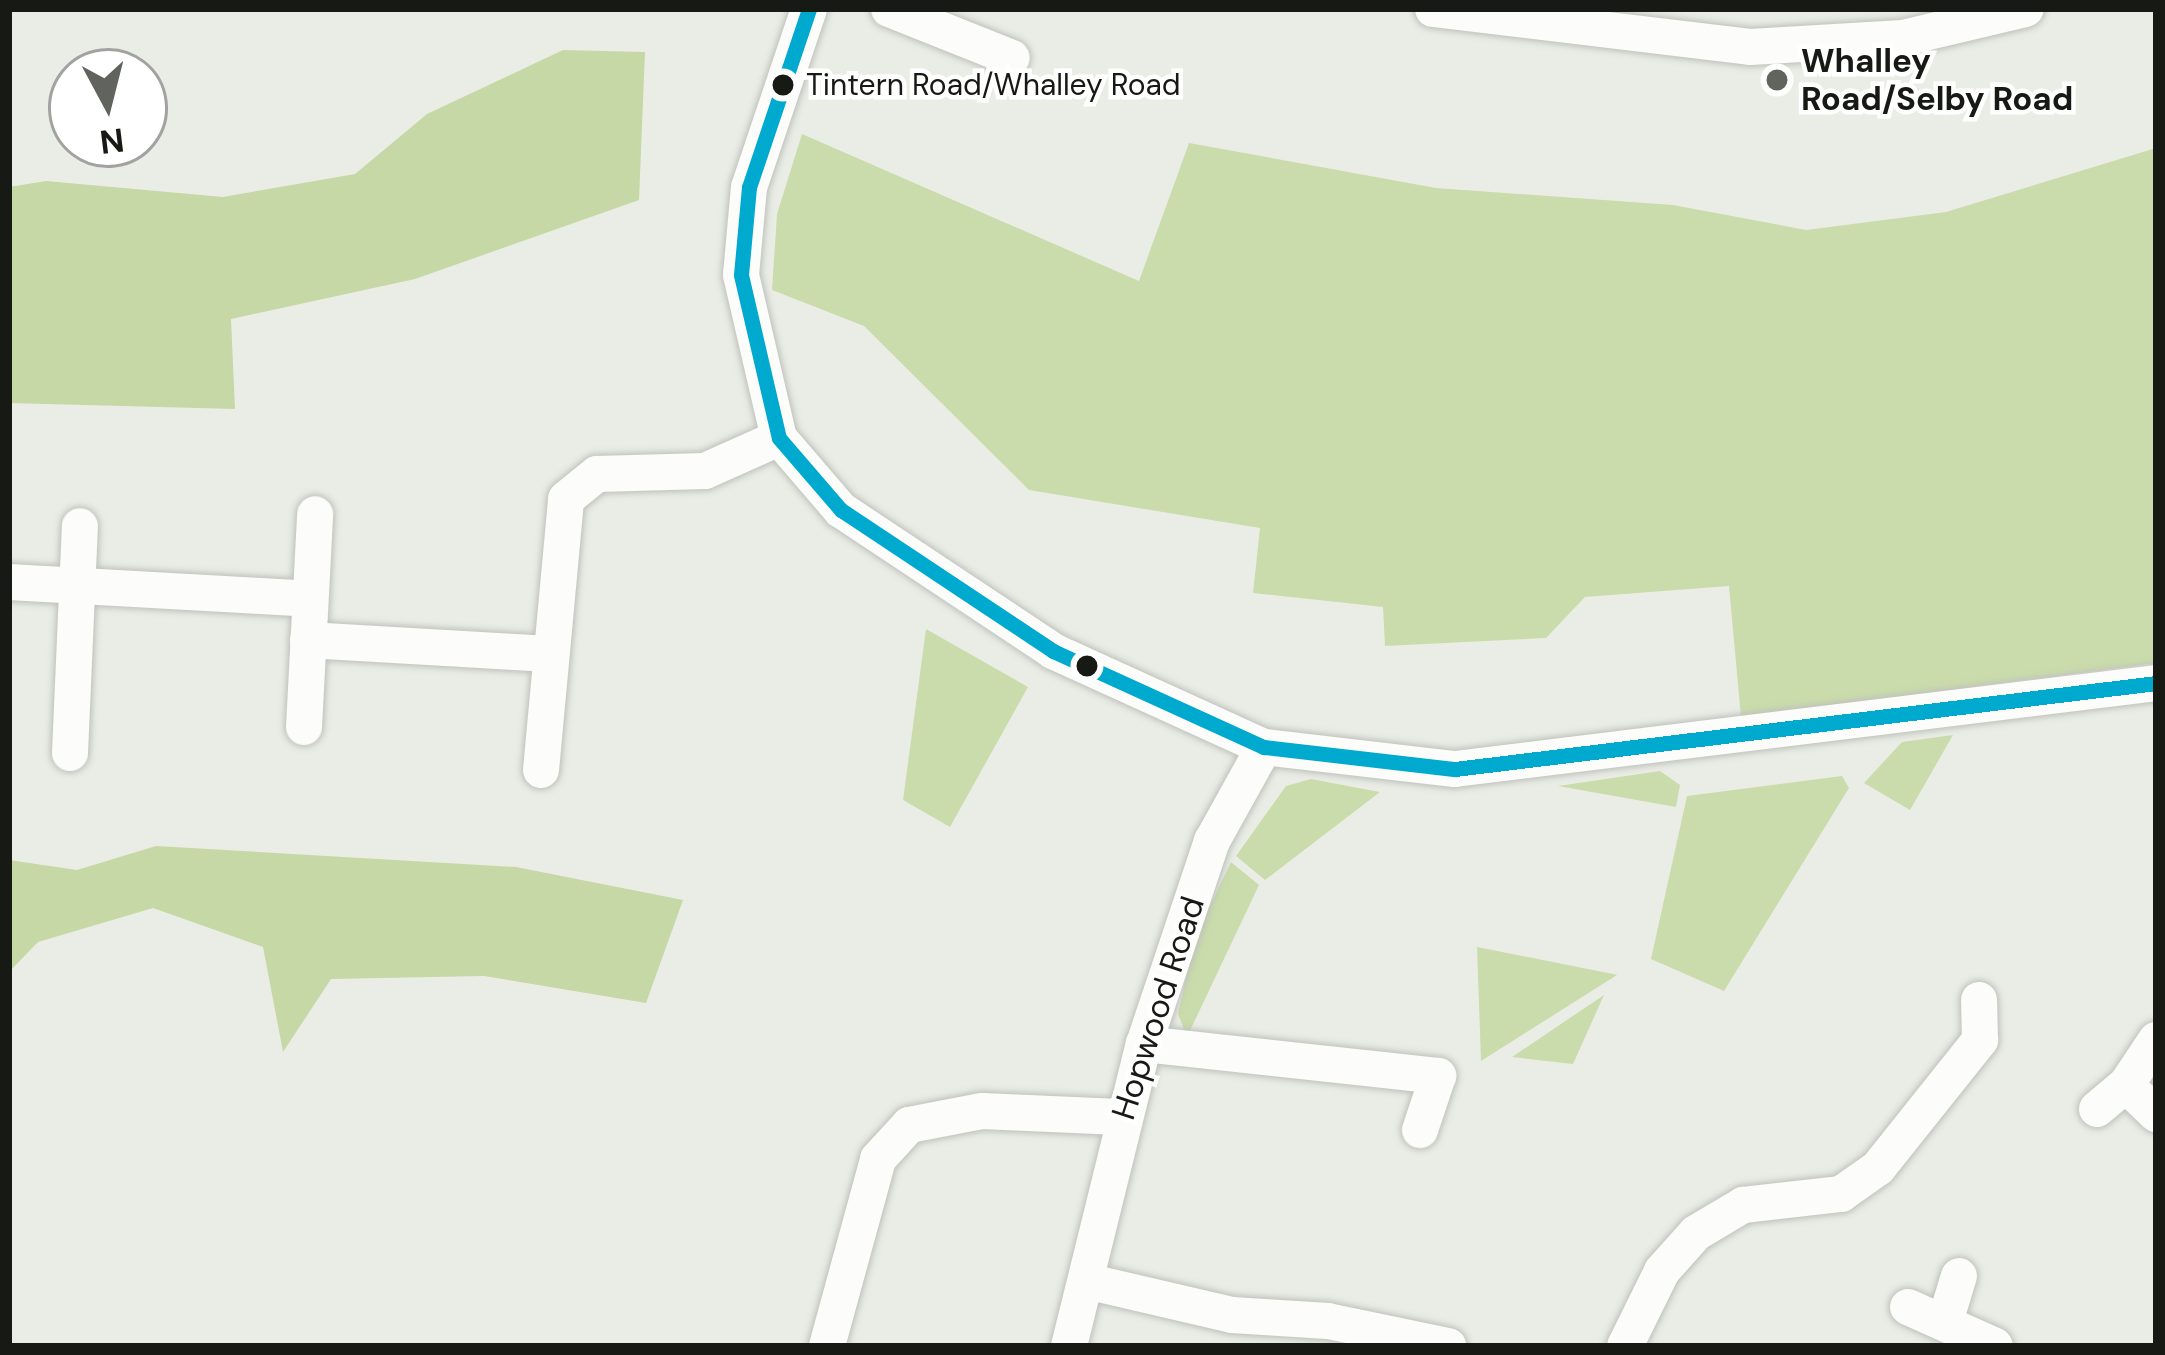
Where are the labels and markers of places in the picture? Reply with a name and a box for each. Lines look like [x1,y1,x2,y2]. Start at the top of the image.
place label: Whalley Road/Selby Road [1801,41,2073,119]
place label: Tintern Road/Whalley Road [806,67,1181,103]
marker: Whalley Road/Selby Road [1764,67,1790,93]
marker: Tintern Road/Whalley Road [772,74,794,96]
unlabelled marker [1076,655,1098,677]

